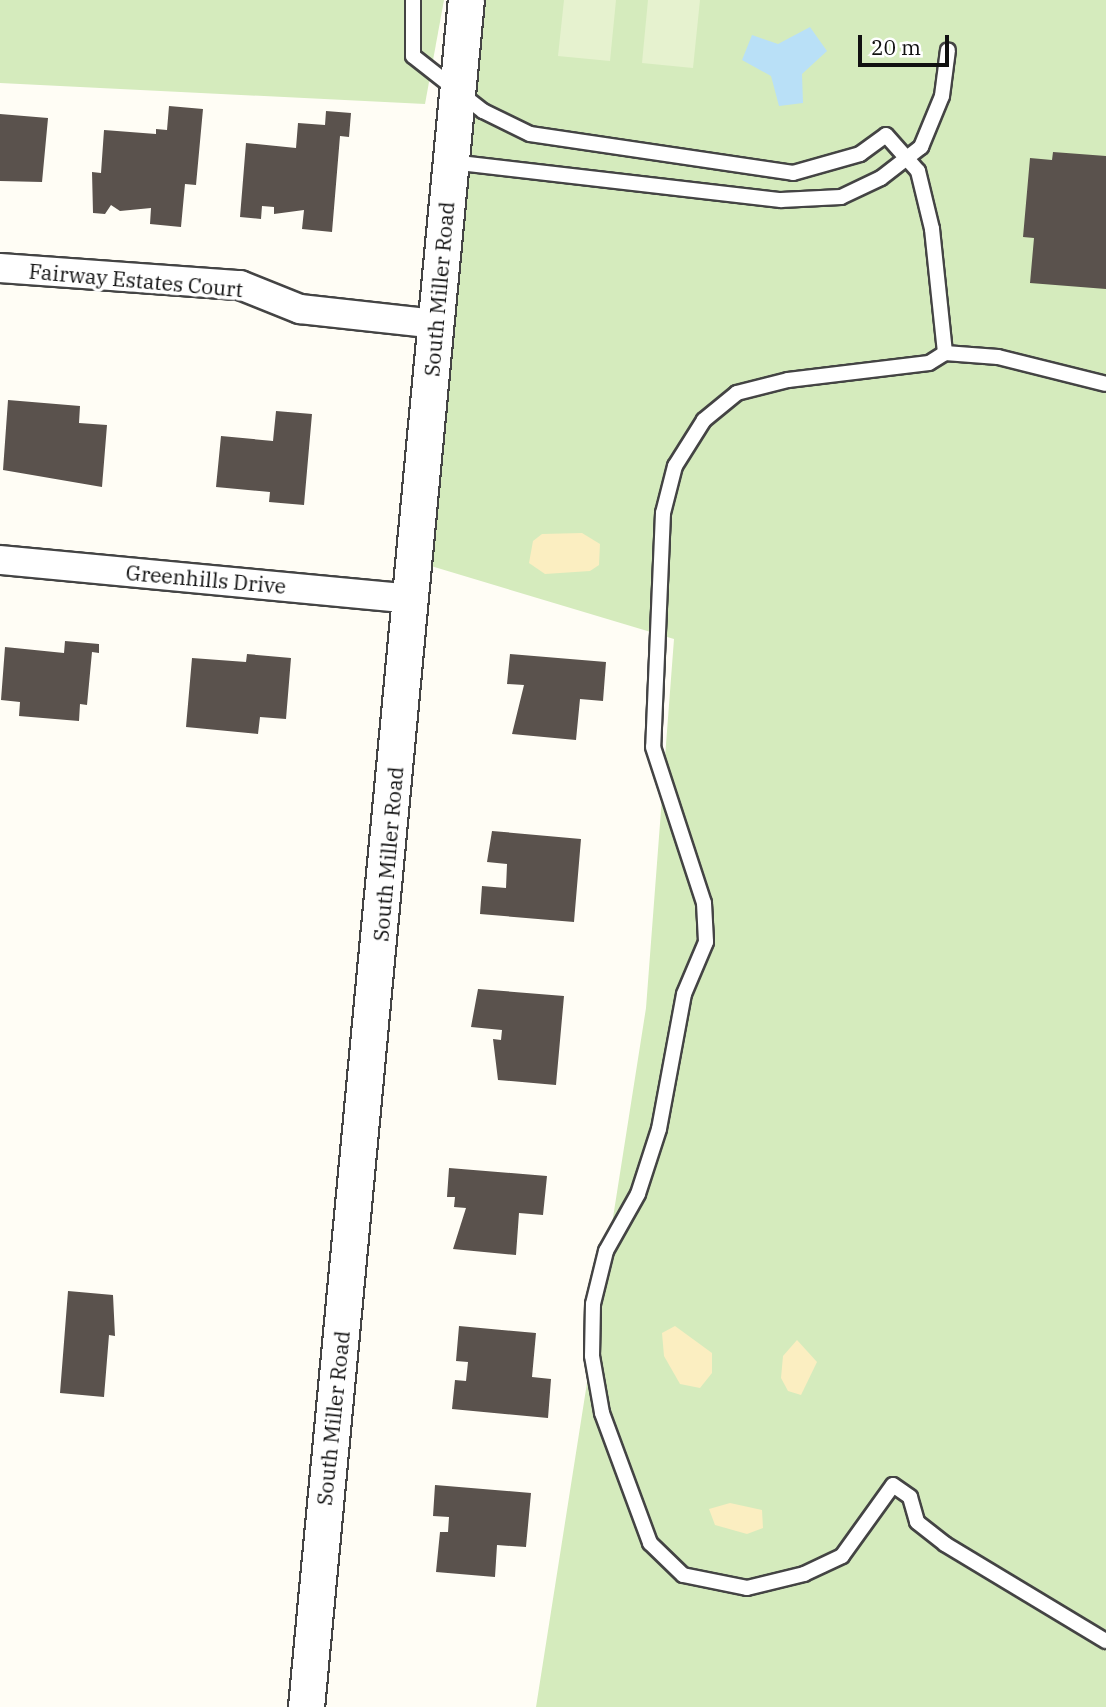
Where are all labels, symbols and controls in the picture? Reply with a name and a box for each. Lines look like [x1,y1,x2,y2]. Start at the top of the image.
scale bar [861,21,952,65]
text: 20 m [871,33,921,61]
street label: South Miller Road [419,200,459,378]
street label: Fairway Estates Court [28,258,244,302]
street label: Greenhills Drive [125,559,287,599]
street label: South Miller Road [368,765,408,943]
street label: South Miller Road [311,1329,355,1507]

